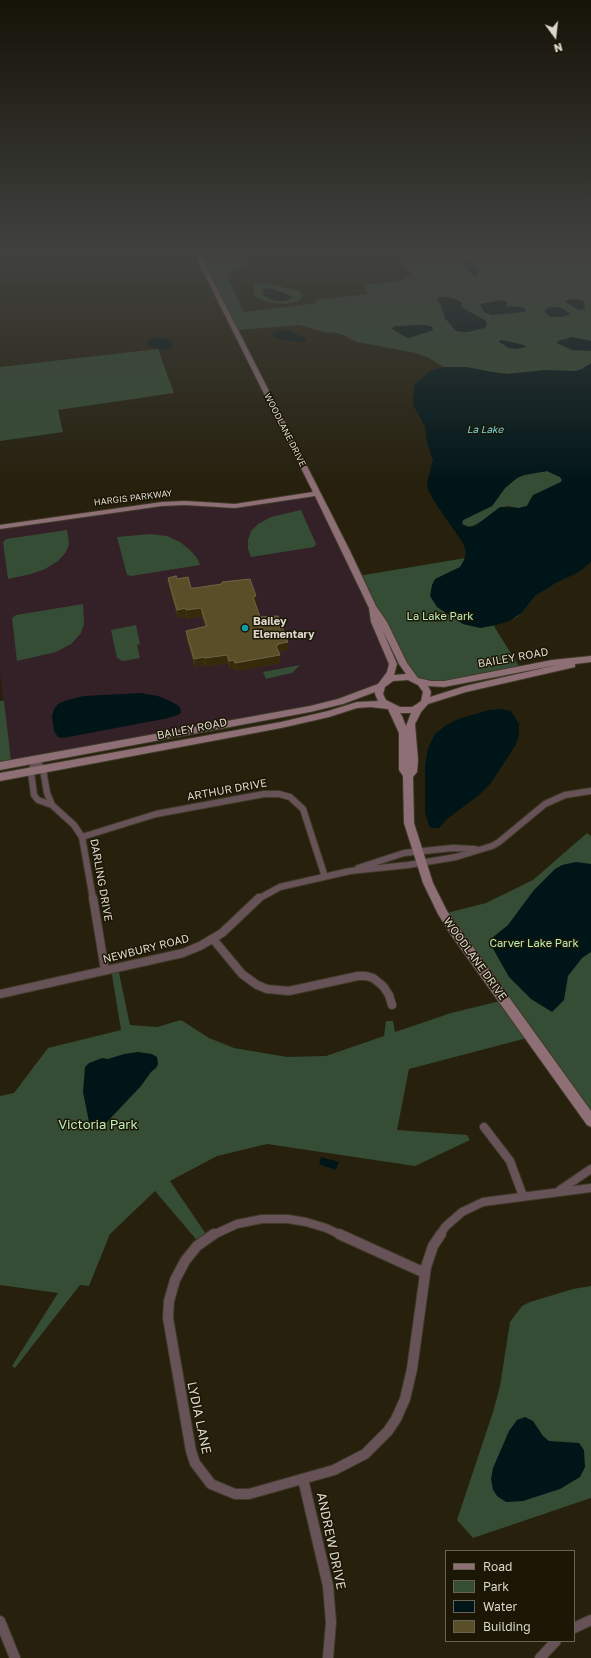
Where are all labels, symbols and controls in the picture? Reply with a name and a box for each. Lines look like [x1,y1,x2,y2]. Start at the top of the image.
north arrow [535,16,575,56]
text: N [553,41,564,55]
street label: WOODLANE DRIVE [262,391,308,469]
water label: La Lake [467,424,503,436]
street label: HARGIS PARKWAY [93,488,173,508]
park label: La Lake Park [407,610,473,624]
place label: Bailey Elementary [253,615,315,641]
marker: Bailey Elementary [240,623,250,633]
street label: BAILEY ROAD [477,645,549,671]
street label: BAILEY ROAD [156,716,228,742]
street label: ARTHUR DRIVE [186,776,268,804]
street label: DARLING DRIVE [87,838,115,922]
street label: WOODLANE DRIVE [441,915,509,1003]
street label: NEWBURY ROAD [101,932,191,966]
park label: Carver Lake Park [489,937,579,951]
park label: Victoria Park [58,1117,138,1133]
street label: LYDIA LANE [184,1380,214,1456]
street label: ANDREW DRIVE [313,1491,349,1591]
legend [445,1550,575,1642]
text: Road [483,1559,512,1574]
text: Park [483,1579,509,1594]
text: Water [483,1599,517,1614]
text: Building [483,1619,531,1634]

